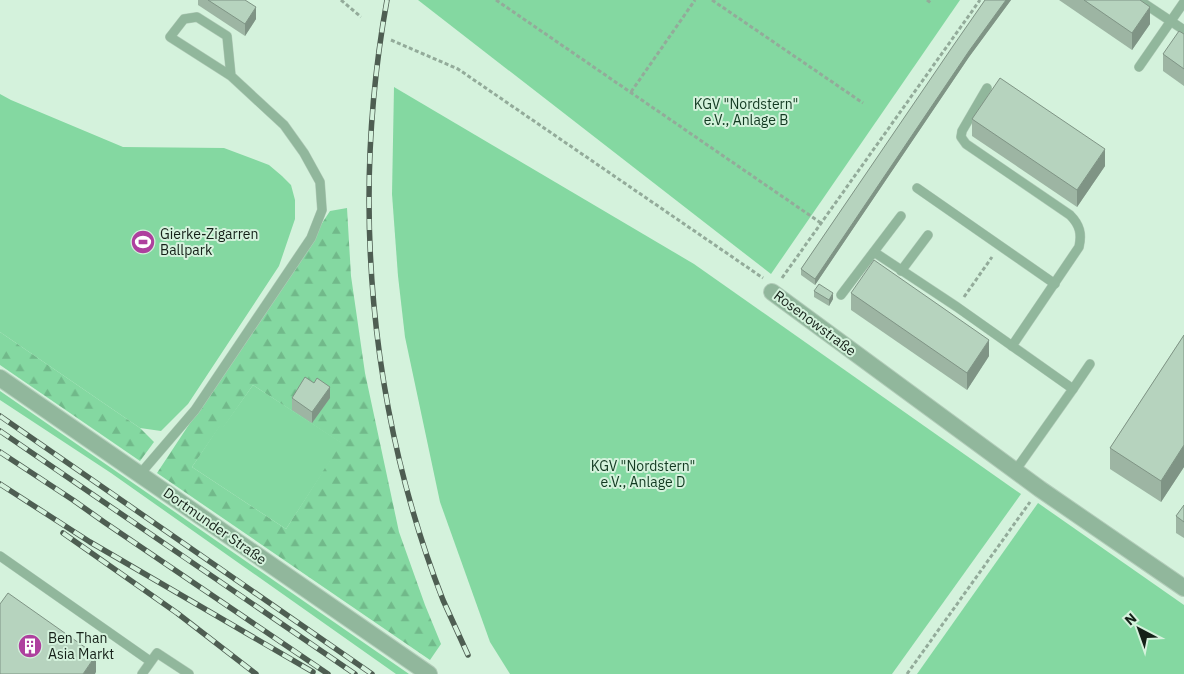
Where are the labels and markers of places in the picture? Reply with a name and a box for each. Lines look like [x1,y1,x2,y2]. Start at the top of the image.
place label: Gierke-Zigarren Ballpark [160,225,258,259]
sports icon: Gierke-Zigarren Ballpark [130,229,156,255]
place label: Ben Than Asia Markt [48,629,114,663]
building icon: Ben Than Asia Markt [17,633,43,659]

